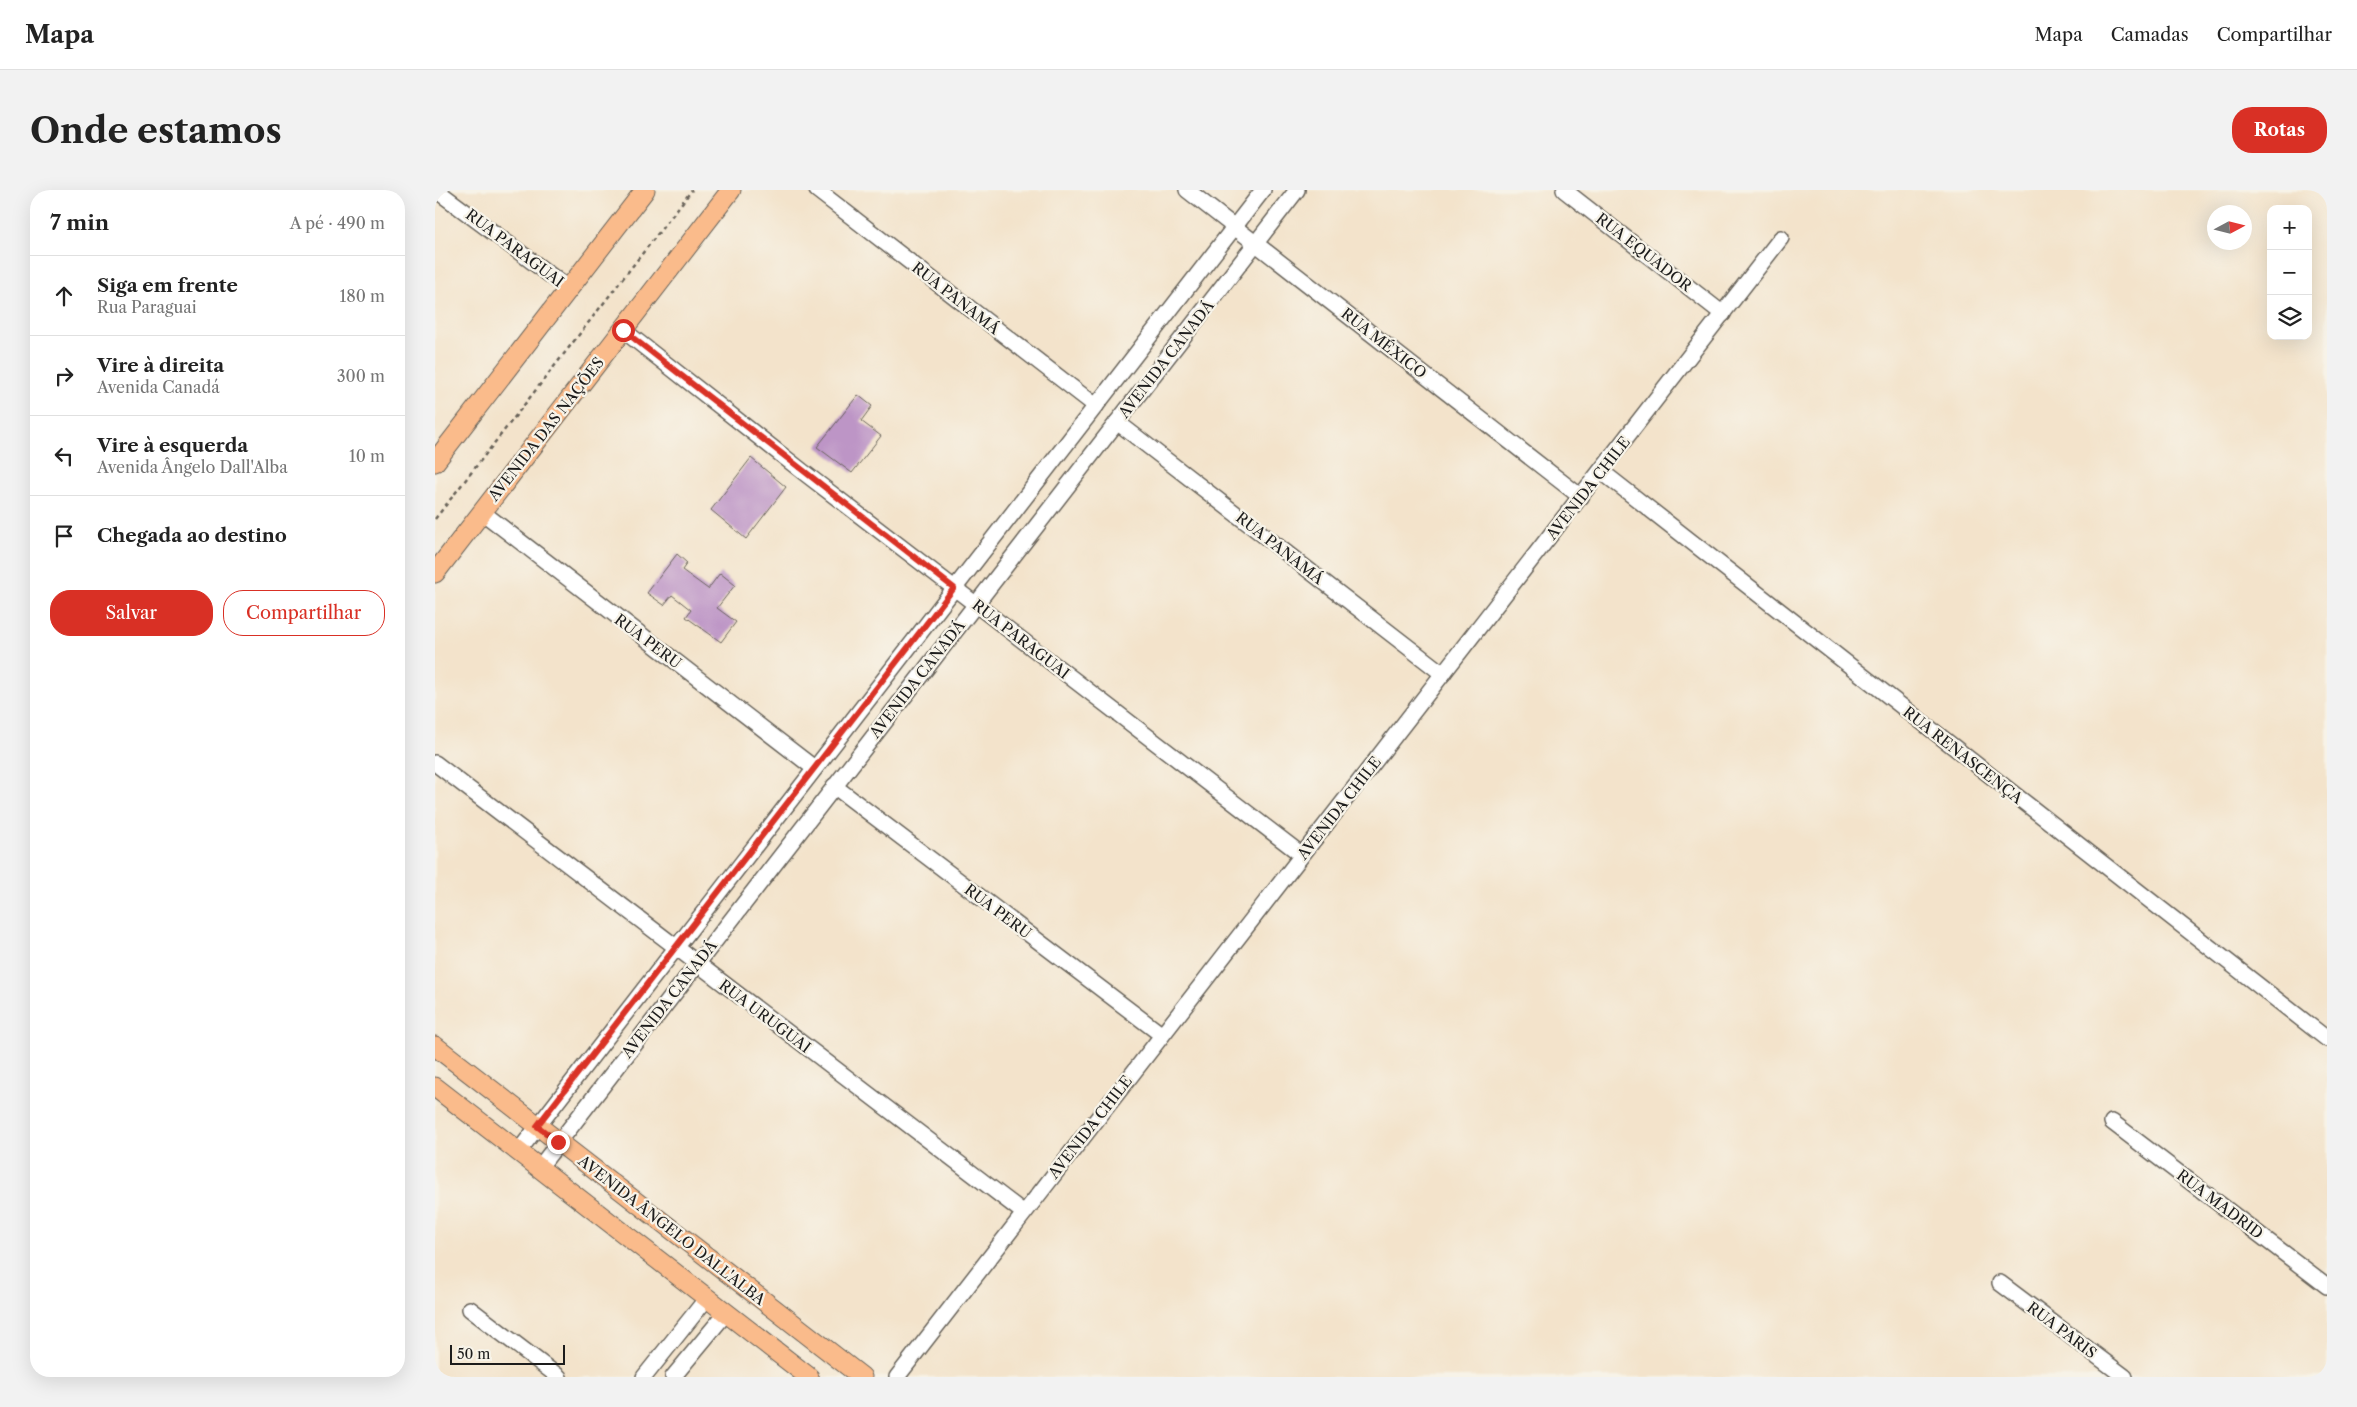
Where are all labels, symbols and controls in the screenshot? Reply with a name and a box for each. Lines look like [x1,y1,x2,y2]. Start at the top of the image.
text: Mapa [25,20,94,49]
text: Mapa [2035,24,2083,46]
text: Camadas [2111,24,2189,46]
text: Compartilhar [2217,24,2332,46]
button: Rotas [2232,107,2327,153]
text: Onde estamos [30,109,282,152]
street label: RUA PARAGUAI [462,205,568,291]
north arrow [2207,205,2252,250]
map controls [2267,205,2312,340]
button: + [2267,205,2312,250]
street label: RUA EQUADOR [1592,209,1697,296]
text: 7 min [50,210,109,235]
text: A pé · 490 m [290,213,385,233]
button: − [2267,250,2312,295]
street label: RUA PANAMÁ [908,258,1004,339]
text: Siga em frente [97,274,238,297]
icon: ahead [50,282,78,310]
text: 180 m [339,286,385,306]
button: layers [2267,295,2312,340]
street label: AVENIDA CANADÁ [1113,296,1218,422]
text: Rua Paraguai [97,297,197,317]
street label: RUA MÉXICO [1337,304,1431,382]
route start [612,319,635,342]
street label: AVENIDA DAS NAÇÕES [483,353,608,505]
text: Vire à direita [97,354,224,377]
icon: right [50,362,78,390]
text: 300 m [337,366,385,386]
text: Avenida Canadá [97,377,220,397]
street label: AVENIDA CHILE [1541,433,1634,544]
text: Vire à esquerda [97,434,248,457]
icon: left [50,442,78,470]
text: 10 m [349,446,385,466]
text: Avenida Ângelo Dall'Alba [97,457,288,477]
street label: RUA PANAMÁ [1232,508,1328,589]
icon: arrive [50,522,78,550]
text: Chegada ao destino [97,524,287,547]
button: Salvar [50,590,213,636]
button: Compartilhar [223,590,385,636]
street label: RUA PARAGUAI [969,595,1073,683]
street label: RUA PERU [611,610,686,673]
street label: AVENIDA CANADÁ [864,616,969,742]
street label: RUA RENASCENÇA [1899,702,2027,808]
street label: AVENIDA CHILE [1292,753,1385,864]
street label: RUA PERU [961,880,1036,943]
street label: AVENIDA CANADÁ [616,936,721,1062]
street label: RUA URUGUAI [715,975,815,1057]
street label: AVENIDA CHILE [1043,1072,1136,1183]
route end [547,1131,570,1154]
street label: AVENIDA ÂNGELO DALL'ALBA [574,1150,770,1310]
street label: RUA MADRID [2173,1165,2267,1243]
street label: RUA PARIS [2023,1298,2101,1362]
scale bar [450,1342,565,1365]
text: 50 m [457,1345,490,1363]

